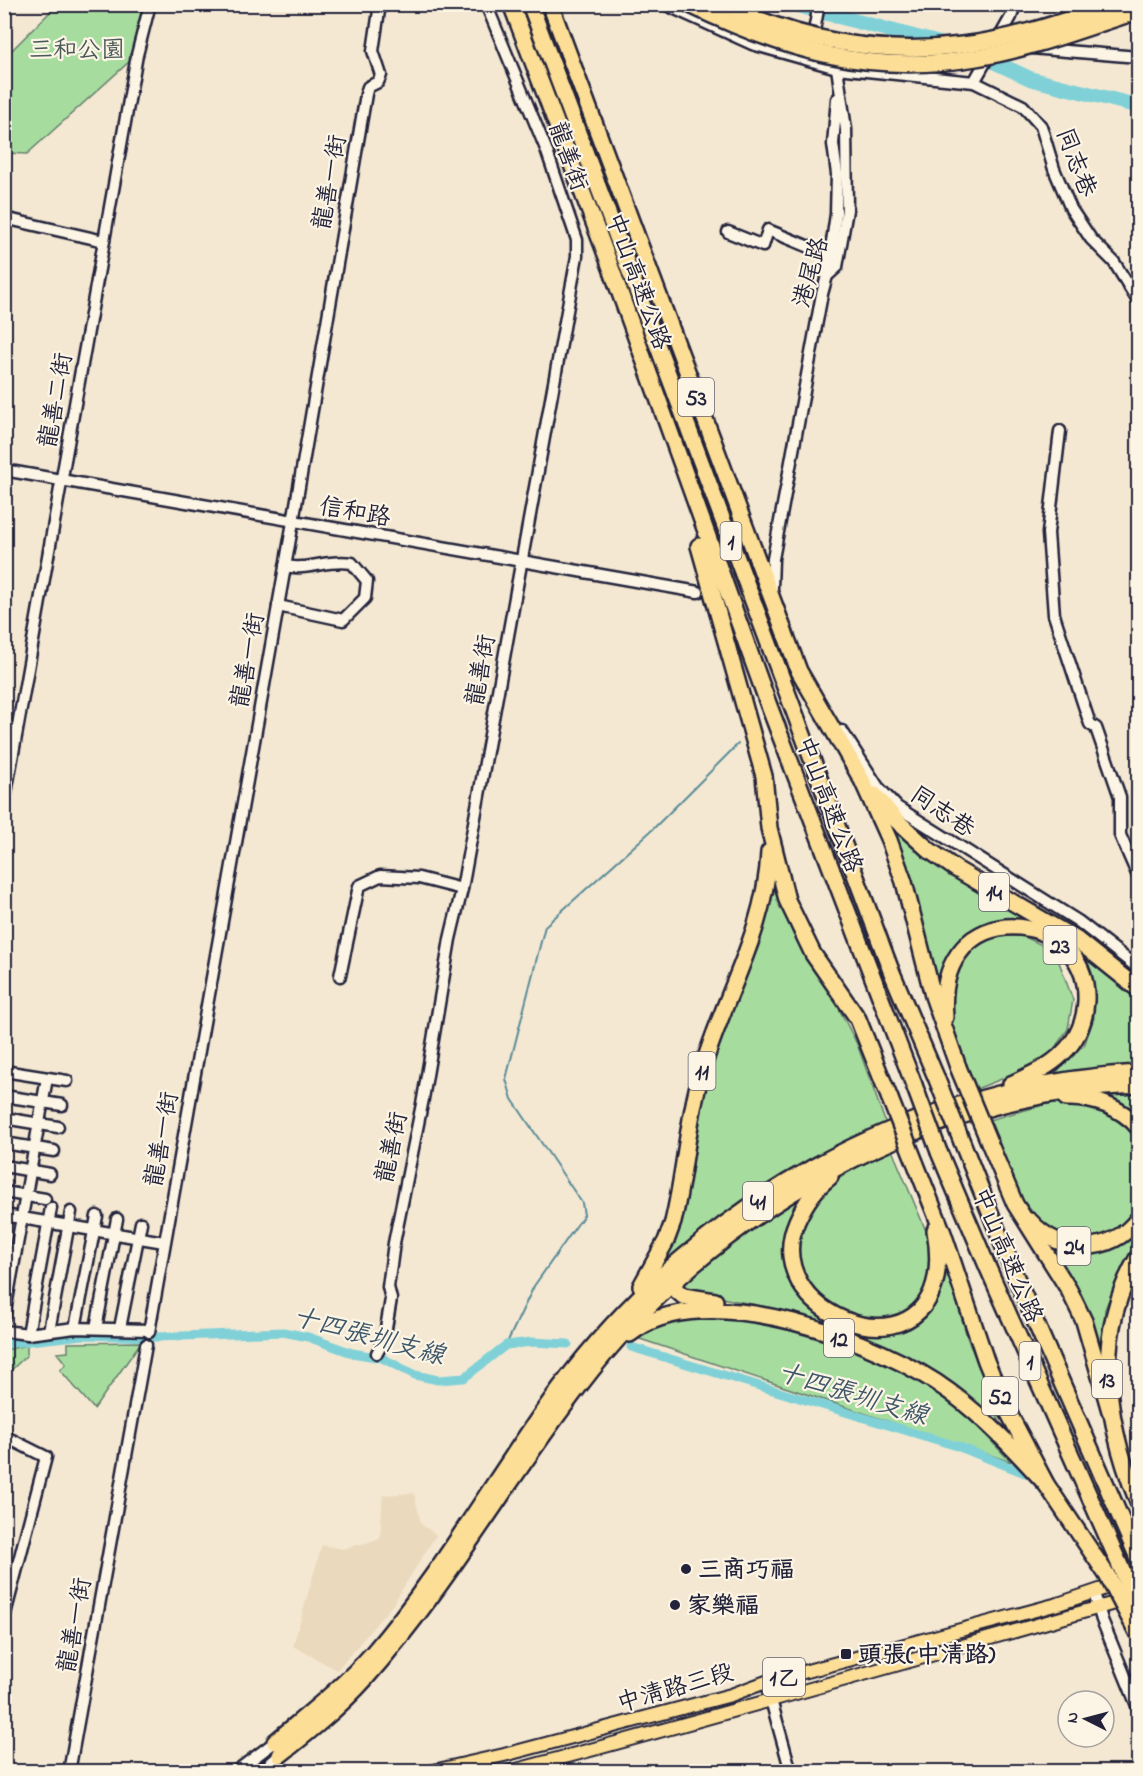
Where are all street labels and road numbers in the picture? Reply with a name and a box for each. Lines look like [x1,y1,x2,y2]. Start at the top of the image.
street label: 龍善街 [538,117,595,197]
street label: 同志巷 [1045,123,1104,203]
street label: 龍善一街 [306,132,357,233]
street label: 中山高速公路 [596,208,678,355]
street label: 港尾路 [786,233,839,312]
street label: 龍善二街 [32,350,83,451]
road number: 53 [678,378,714,416]
street label: 信和路 [316,490,393,537]
road number: 1 [720,522,742,560]
street label: 龍善一街 [224,610,275,711]
street label: 龍善街 [459,632,506,709]
street label: 中山高速公路 [786,731,870,878]
street label: 同志巷 [902,778,981,848]
road number: 14 [979,873,1009,911]
road number: 23 [1044,926,1076,964]
road number: 11 [688,1052,716,1090]
street label: 龍善一街 [138,1089,189,1190]
street label: 龍善街 [369,1109,418,1186]
road number: 41 [743,1182,773,1220]
street label: 中山高速公路 [961,1183,1050,1329]
road number: 24 [1058,1227,1090,1265]
road number: 12 [824,1319,854,1357]
road number: 1 [1020,1342,1040,1380]
road number: 13 [1092,1360,1122,1398]
road number: 52 [982,1377,1018,1415]
street label: 龍善一街 [51,1575,102,1676]
street label: 中清路三段 [613,1656,738,1723]
road number: 1乙 [763,1658,805,1696]

